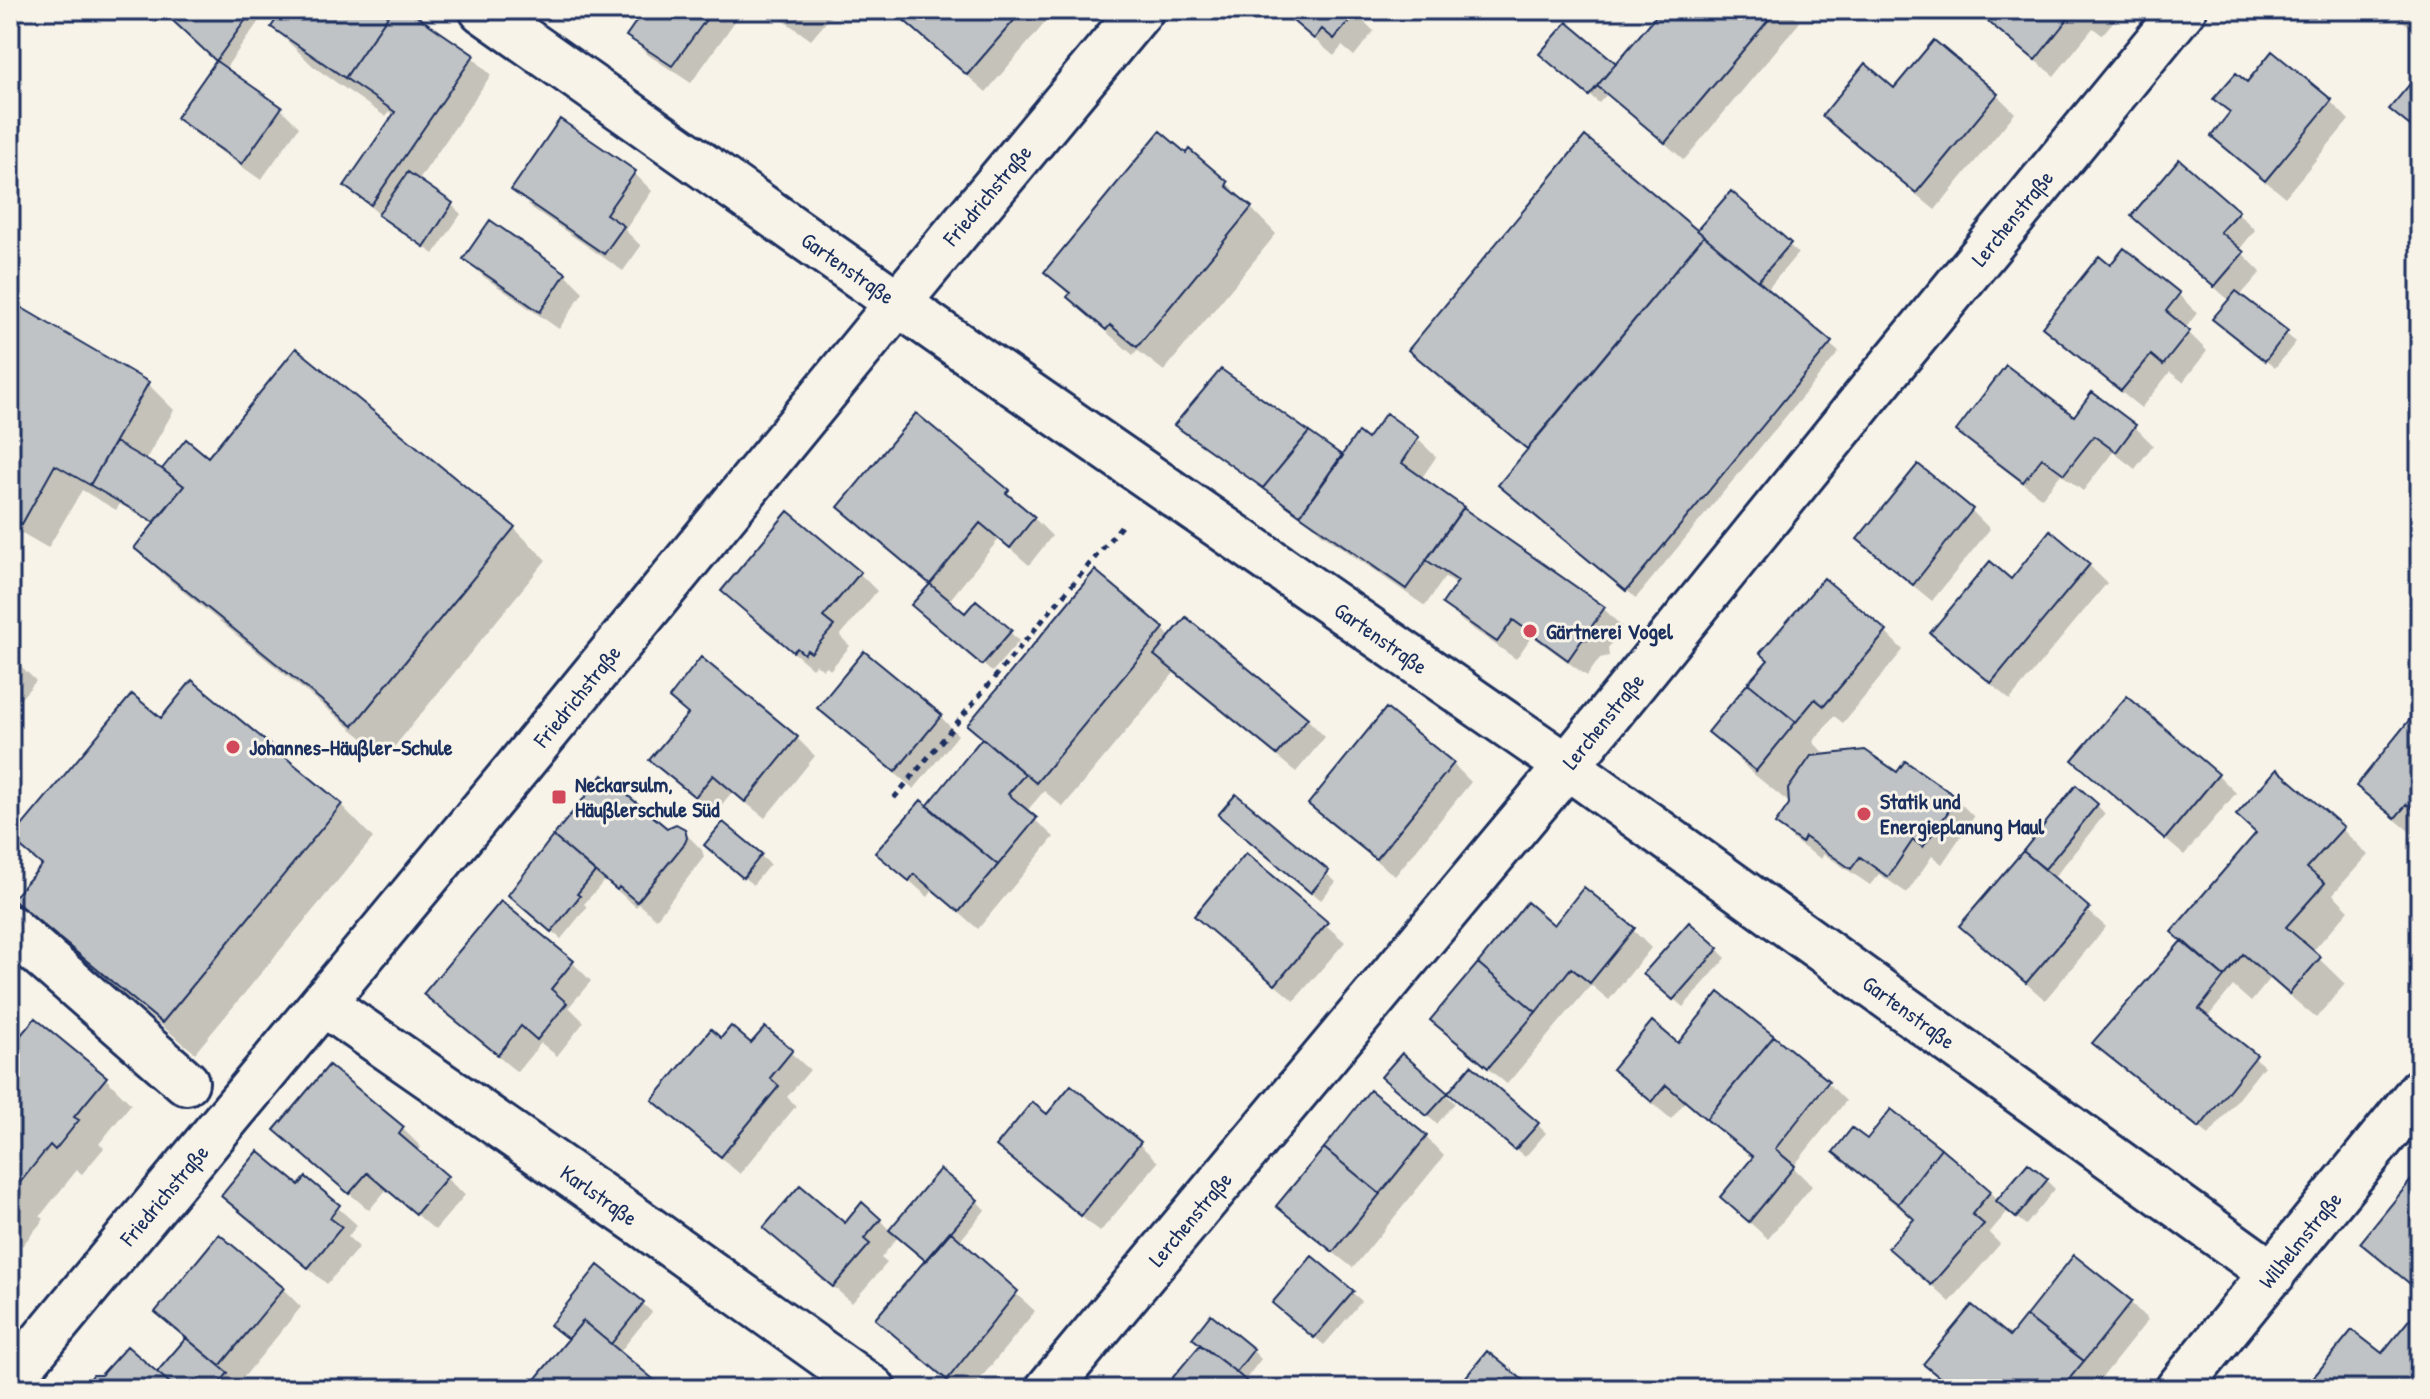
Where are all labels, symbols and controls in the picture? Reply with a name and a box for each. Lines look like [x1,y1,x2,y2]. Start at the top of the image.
street label: Friedrichstraße [935,138,1038,253]
street label: Lerchenstraße [1964,164,2060,272]
street label: Gartenstraße [795,225,901,311]
street label: Gartenstraße [1328,595,1434,681]
place label: Gärtnerei Vogel [1546,616,1674,647]
marker: Gärtnerei Vogel [1521,622,1539,640]
street label: Friedrichstraße [526,638,628,754]
street label: Lerchenstraße [1555,667,1651,775]
place label: Johannes-Häußler-Schule [249,732,453,763]
marker: Johannes-Häußler-Schule [224,738,242,756]
place label: Neckarsulm, Häußlerschule Süd [575,769,720,825]
place label: Statik und Energieplanung Maul [1880,786,2045,842]
marker: Neckarsulm, Häußlerschule Süd [550,788,568,806]
marker: Statik und Energieplanung Maul [1855,805,1873,823]
street label: Gartenstraße [1857,968,1961,1056]
street label: Friedrichstraße [112,1138,215,1253]
street label: Karlstraße [554,1157,644,1233]
street label: Lerchenstraße [1141,1165,1239,1273]
street label: Wilhelmstraße [2252,1185,2349,1295]

